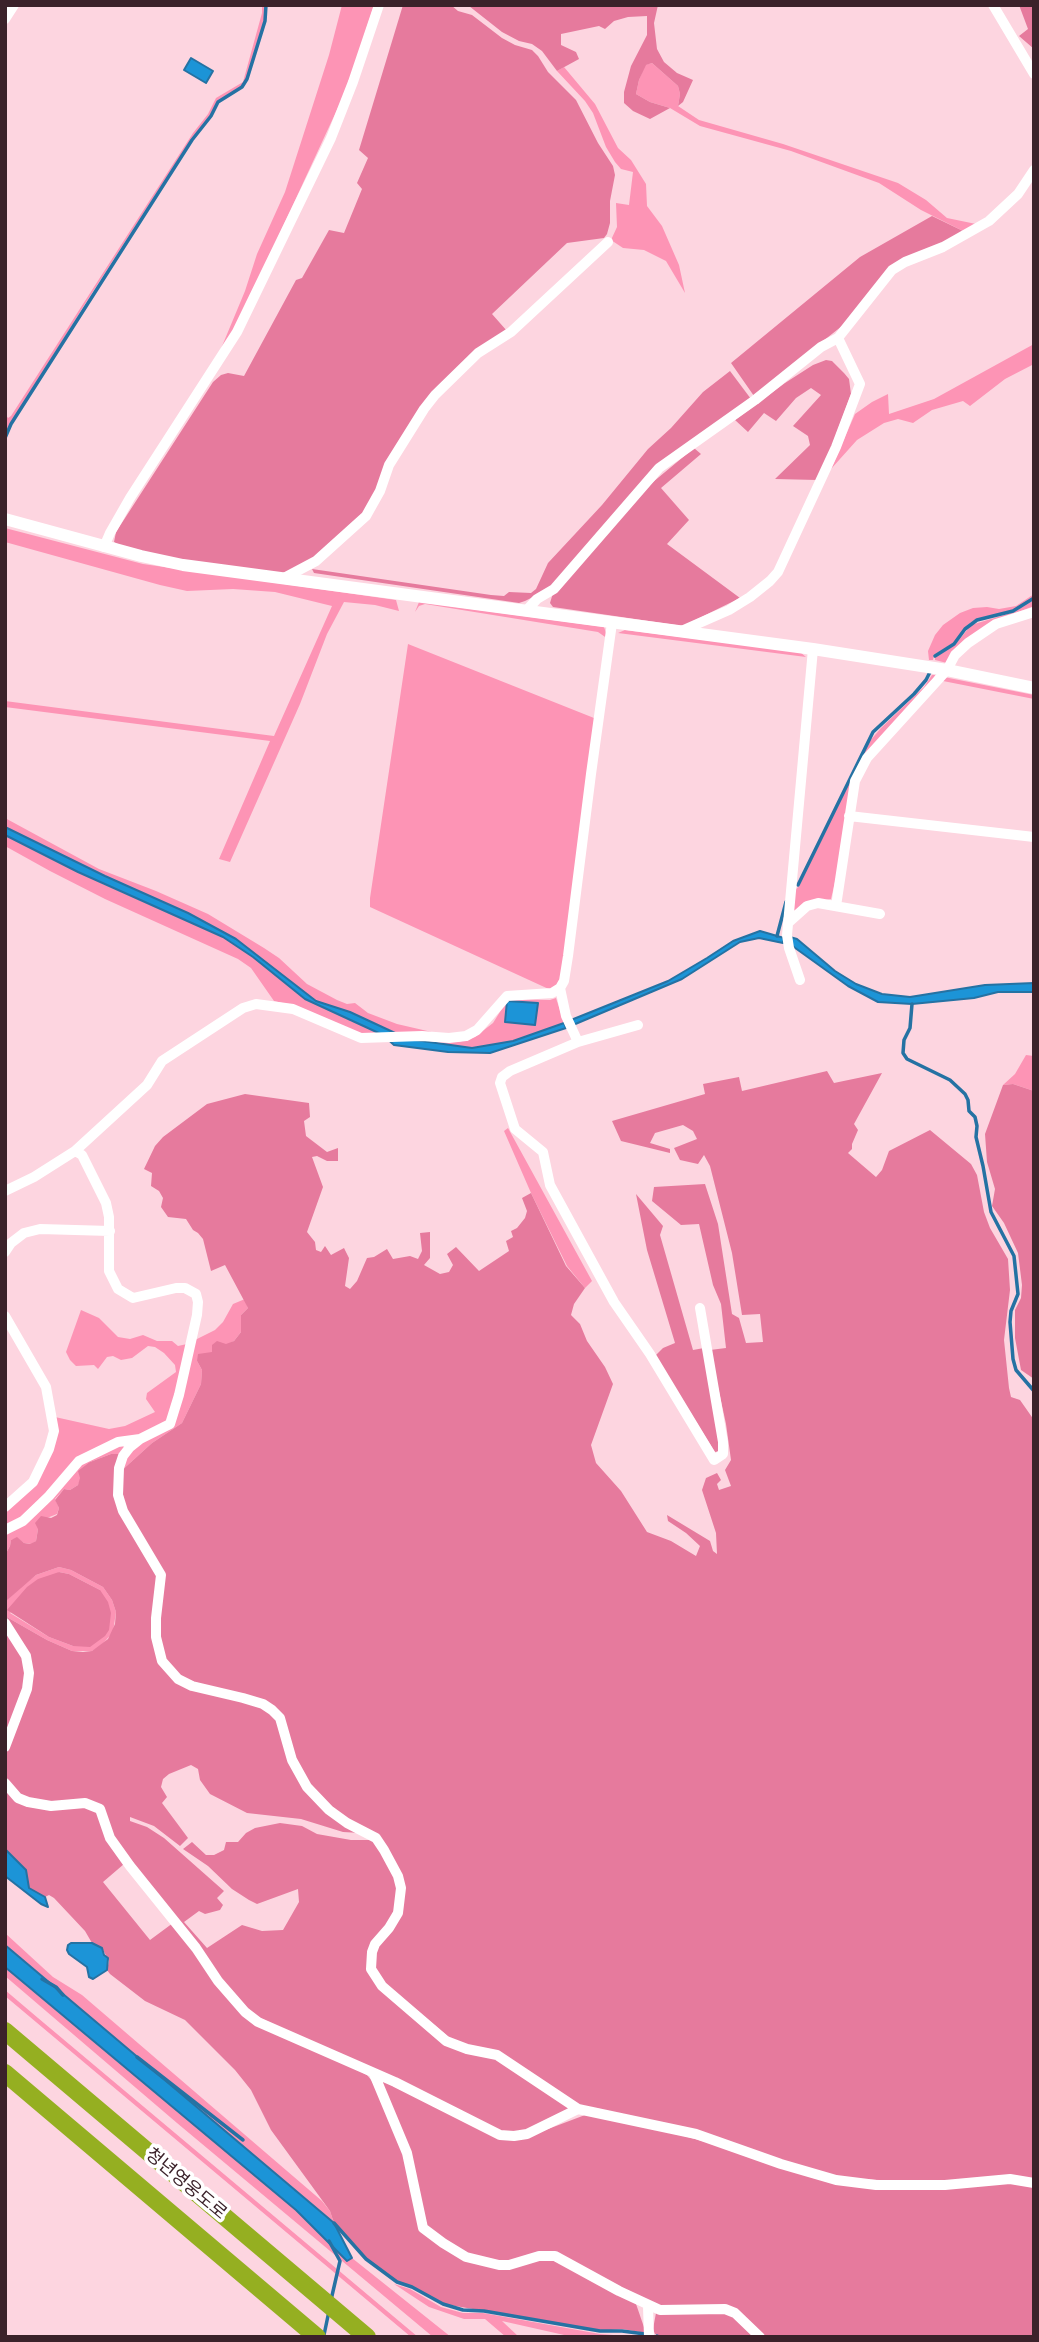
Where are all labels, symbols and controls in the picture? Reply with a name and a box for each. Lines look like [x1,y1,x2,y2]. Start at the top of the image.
street label: 청년영웅도로 [141,2144,231,2224]

